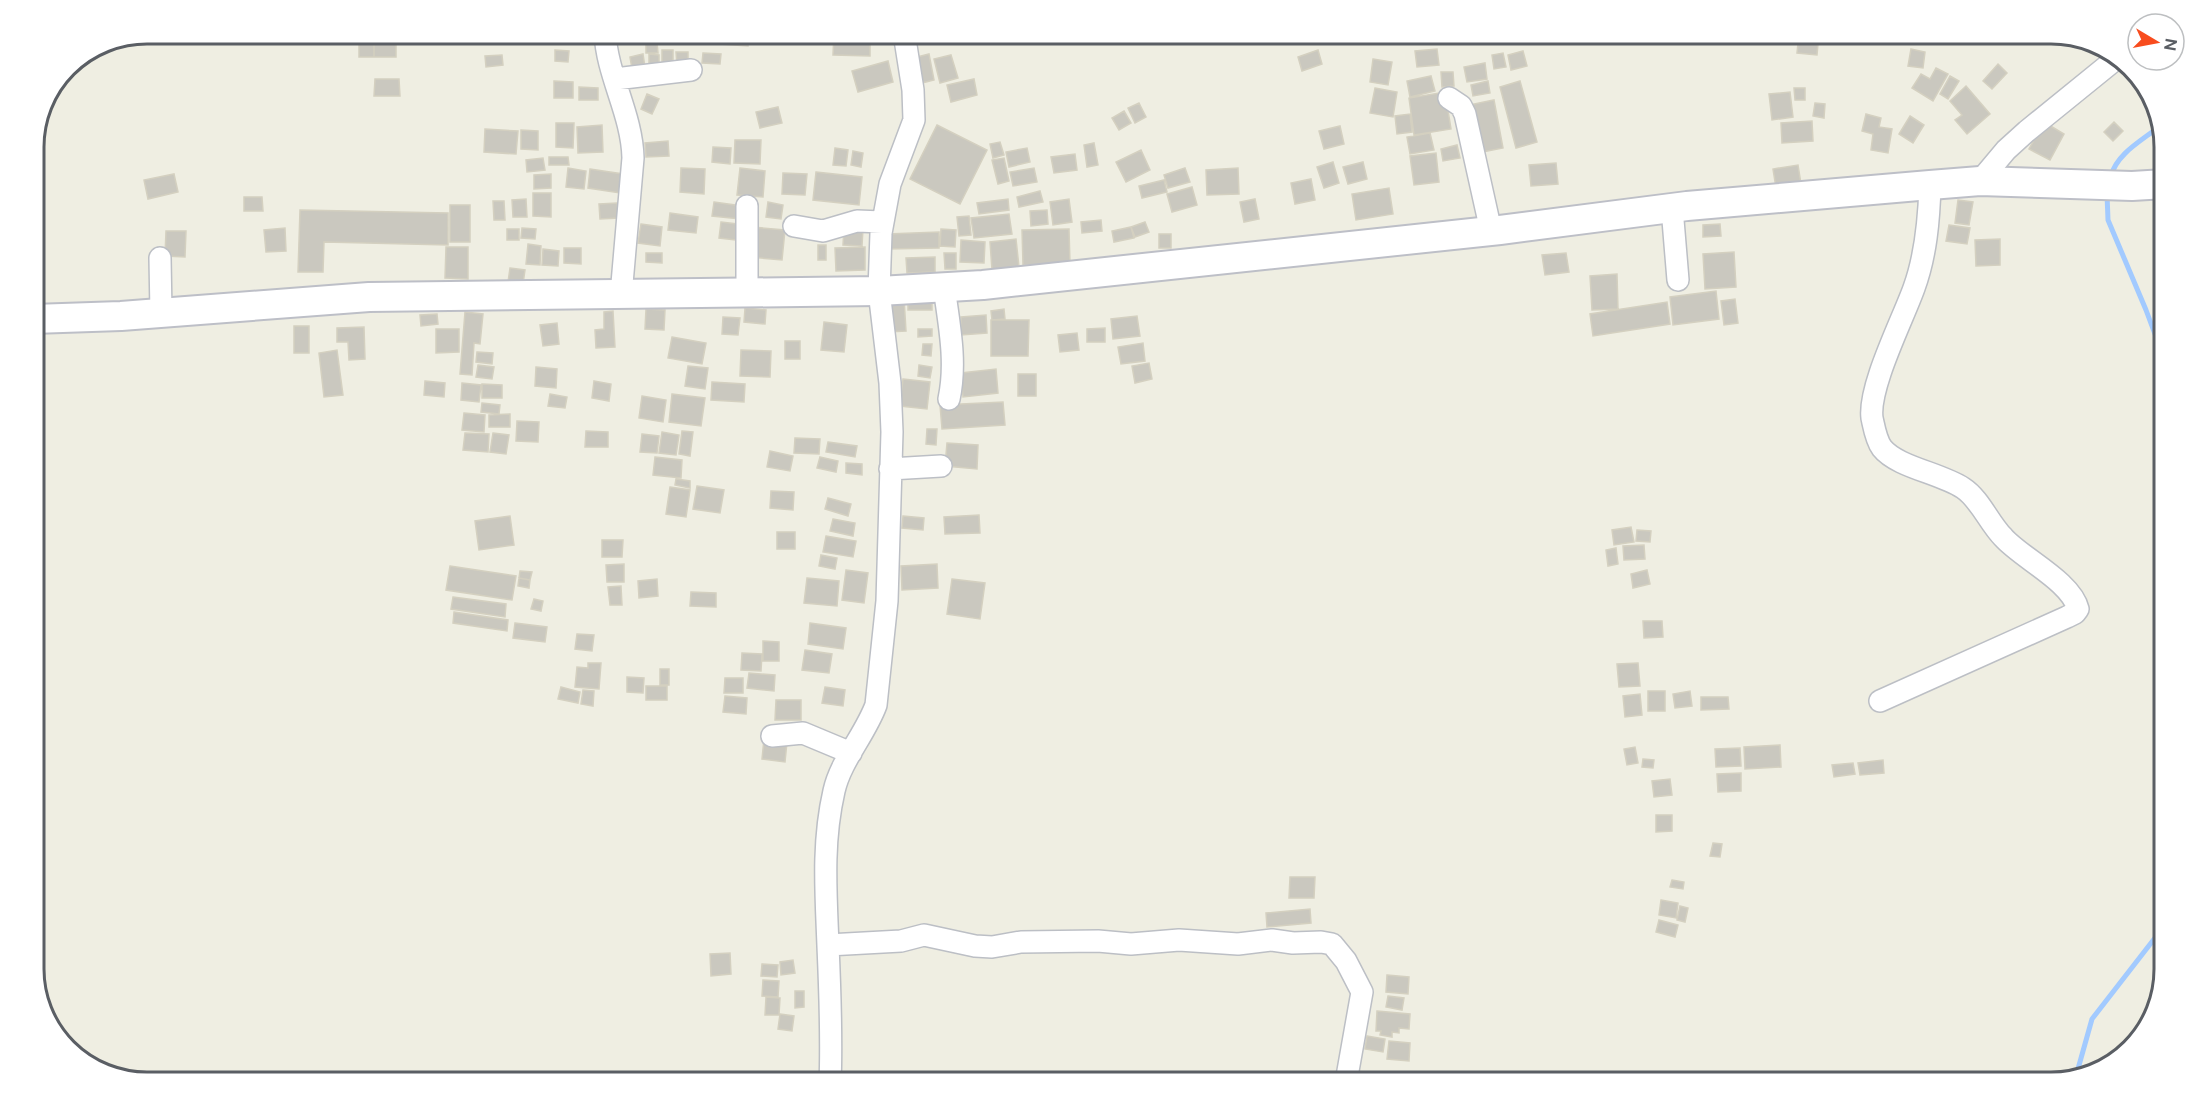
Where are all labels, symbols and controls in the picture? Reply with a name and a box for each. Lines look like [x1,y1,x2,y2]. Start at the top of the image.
north arrow [2126,12,2186,72]
text: N [2160,37,2181,52]

